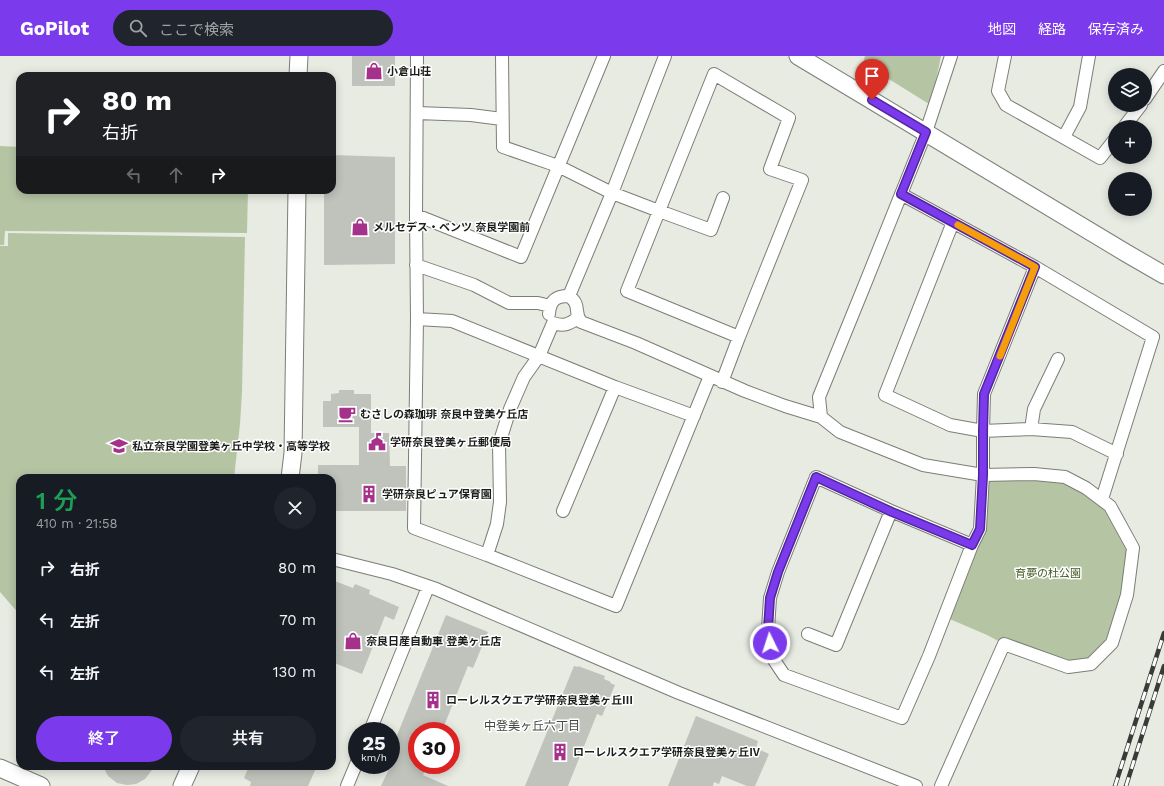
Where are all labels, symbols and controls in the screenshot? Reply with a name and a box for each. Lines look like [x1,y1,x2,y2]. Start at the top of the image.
search box [113,10,393,46]
text: GoPilot [20,17,89,40]
icon: search [127,17,149,39]
text: ここで検索 [159,21,234,39]
text: 地図 [988,21,1016,37]
text: 経路 [1038,21,1066,37]
text: 保存済み [1088,21,1144,37]
pin [855,59,889,100]
shop icon: 小倉山荘 [364,61,384,81]
place label: 小倉山荘 [387,65,431,78]
icon: arrive [861,65,883,87]
map controls [1108,68,1152,216]
button: layers [1108,68,1152,112]
text: 80 m [102,84,172,117]
icon: right [36,88,88,140]
button: + [1108,120,1152,164]
text: 右折 [102,122,138,143]
icon: left [123,164,145,186]
icon: ahead [165,164,187,186]
icon: right [207,164,229,186]
button: − [1108,172,1152,216]
shop icon: メルセデス・ベンツ 奈良学園前 [350,217,370,237]
place label: メルセデス・ベンツ 奈良学園前 [373,221,530,234]
cafe icon: むさしの森珈琲 奈良中登美ケ丘店 [337,404,357,424]
place label: むさしの森珈琲 奈良中登美ケ丘店 [360,408,528,421]
public building icon: 学研奈良登美ヶ丘郵便局 [367,432,387,452]
school or university icon: 私立奈良学園登美ヶ丘中学校・高等学校 [109,436,129,456]
place label: 学研奈良登美ヶ丘郵便局 [390,436,511,449]
place label: 私立奈良学園登美ヶ丘中学校・高等学校 [132,440,330,453]
building icon: 学研奈良ピュア保育園 [359,484,379,504]
text: 1 分 [36,487,77,515]
button: close [274,487,316,529]
place label: 学研奈良ピュア保育園 [382,488,492,501]
text: 410 m · 21:58 [36,516,118,531]
icon: right [36,557,58,579]
text: 80 m [278,559,316,577]
text: 右折 [70,561,100,579]
park label: 育夢の杜公園 [1015,567,1081,580]
icon: left [36,609,58,631]
text: 70 m [279,611,316,629]
text: 左折 [70,613,100,631]
position arrow [749,622,791,664]
shop icon: 奈良日産自動車 登美ヶ丘店 [343,631,363,651]
place label: 奈良日産自動車 登美ヶ丘店 [366,635,501,648]
icon: left [36,661,58,683]
text: 130 m [273,663,316,681]
text: 左折 [70,665,100,683]
building icon: ローレルスクエア学研奈良登美ヶ丘Ⅲ [423,690,443,710]
place label: ローレルスクエア学研奈良登美ヶ丘Ⅲ [446,694,633,707]
button: 終了 [36,716,172,762]
button: 共有 [180,716,316,762]
district label: 中登美ヶ丘六丁目 [484,719,580,733]
speed limit sign: 30 [408,722,460,774]
text: 25 [362,731,386,755]
building icon: ローレルスクエア学研奈良登美ヶ丘Ⅳ [550,742,570,762]
place label: ローレルスクエア学研奈良登美ヶ丘Ⅳ [573,746,760,759]
text: km/h [361,752,387,763]

